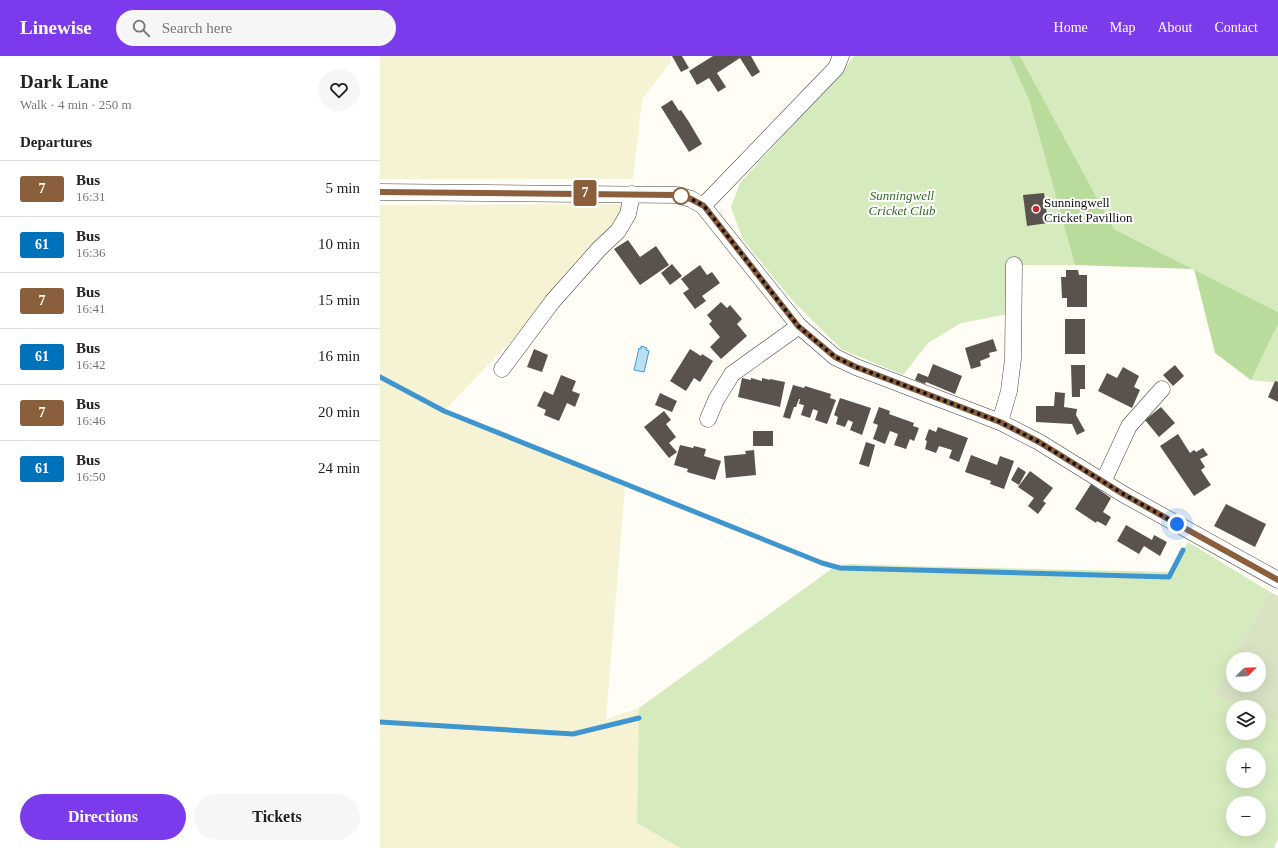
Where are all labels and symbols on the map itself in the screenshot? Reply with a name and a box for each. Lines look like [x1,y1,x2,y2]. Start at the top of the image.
line badge: 7 [572,180,598,206]
unlabelled marker [672,187,690,205]
park label: Sunningwell Cricket Club [869,188,936,218]
place label: Sunningwell Cricket Pavillion [1044,195,1133,225]
marker: Sunningwell Cricket Pavillion [1031,204,1041,214]
your location [1167,514,1187,534]
north arrow [1226,652,1266,692]

